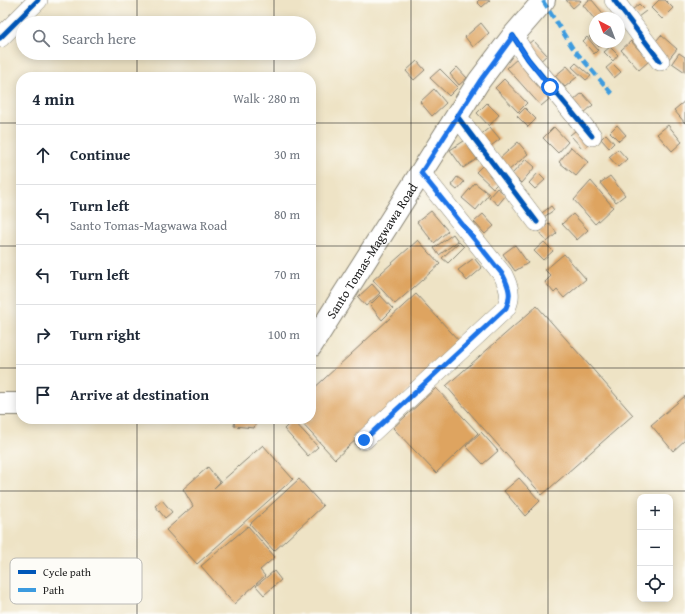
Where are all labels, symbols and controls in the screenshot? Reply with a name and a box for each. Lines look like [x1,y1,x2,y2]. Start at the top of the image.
north arrow [589,12,625,48]
search box [16,16,316,60]
icon: search [30,27,52,49]
text: Search here [62,28,136,49]
route start [541,78,559,96]
text: 4 min [32,86,74,111]
text: Walk · 280 m [233,89,300,108]
icon: ahead [32,144,54,166]
text: Continue [70,144,131,165]
text: 30 m [274,145,300,164]
street label: Santo Tomas-Magwawa Road [322,179,422,322]
text: Turn left [70,195,129,216]
icon: left [32,204,54,226]
text: 80 m [274,205,300,224]
text: Santo Tomas-Magwawa Road [70,216,227,235]
icon: left [32,264,54,286]
text: Turn left [70,264,129,285]
text: 70 m [274,265,300,284]
icon: right [32,324,54,346]
text: Turn right [70,324,141,345]
text: 100 m [268,325,300,344]
icon: arrive [32,384,54,406]
text: Arrive at destination [70,384,209,405]
route end [355,431,373,449]
map controls [637,494,673,602]
button: + [637,494,673,530]
button: − [637,530,673,566]
legend [10,558,142,604]
text: Cycle path [43,564,92,580]
button: locate [637,566,673,602]
text: Path [43,582,65,598]

